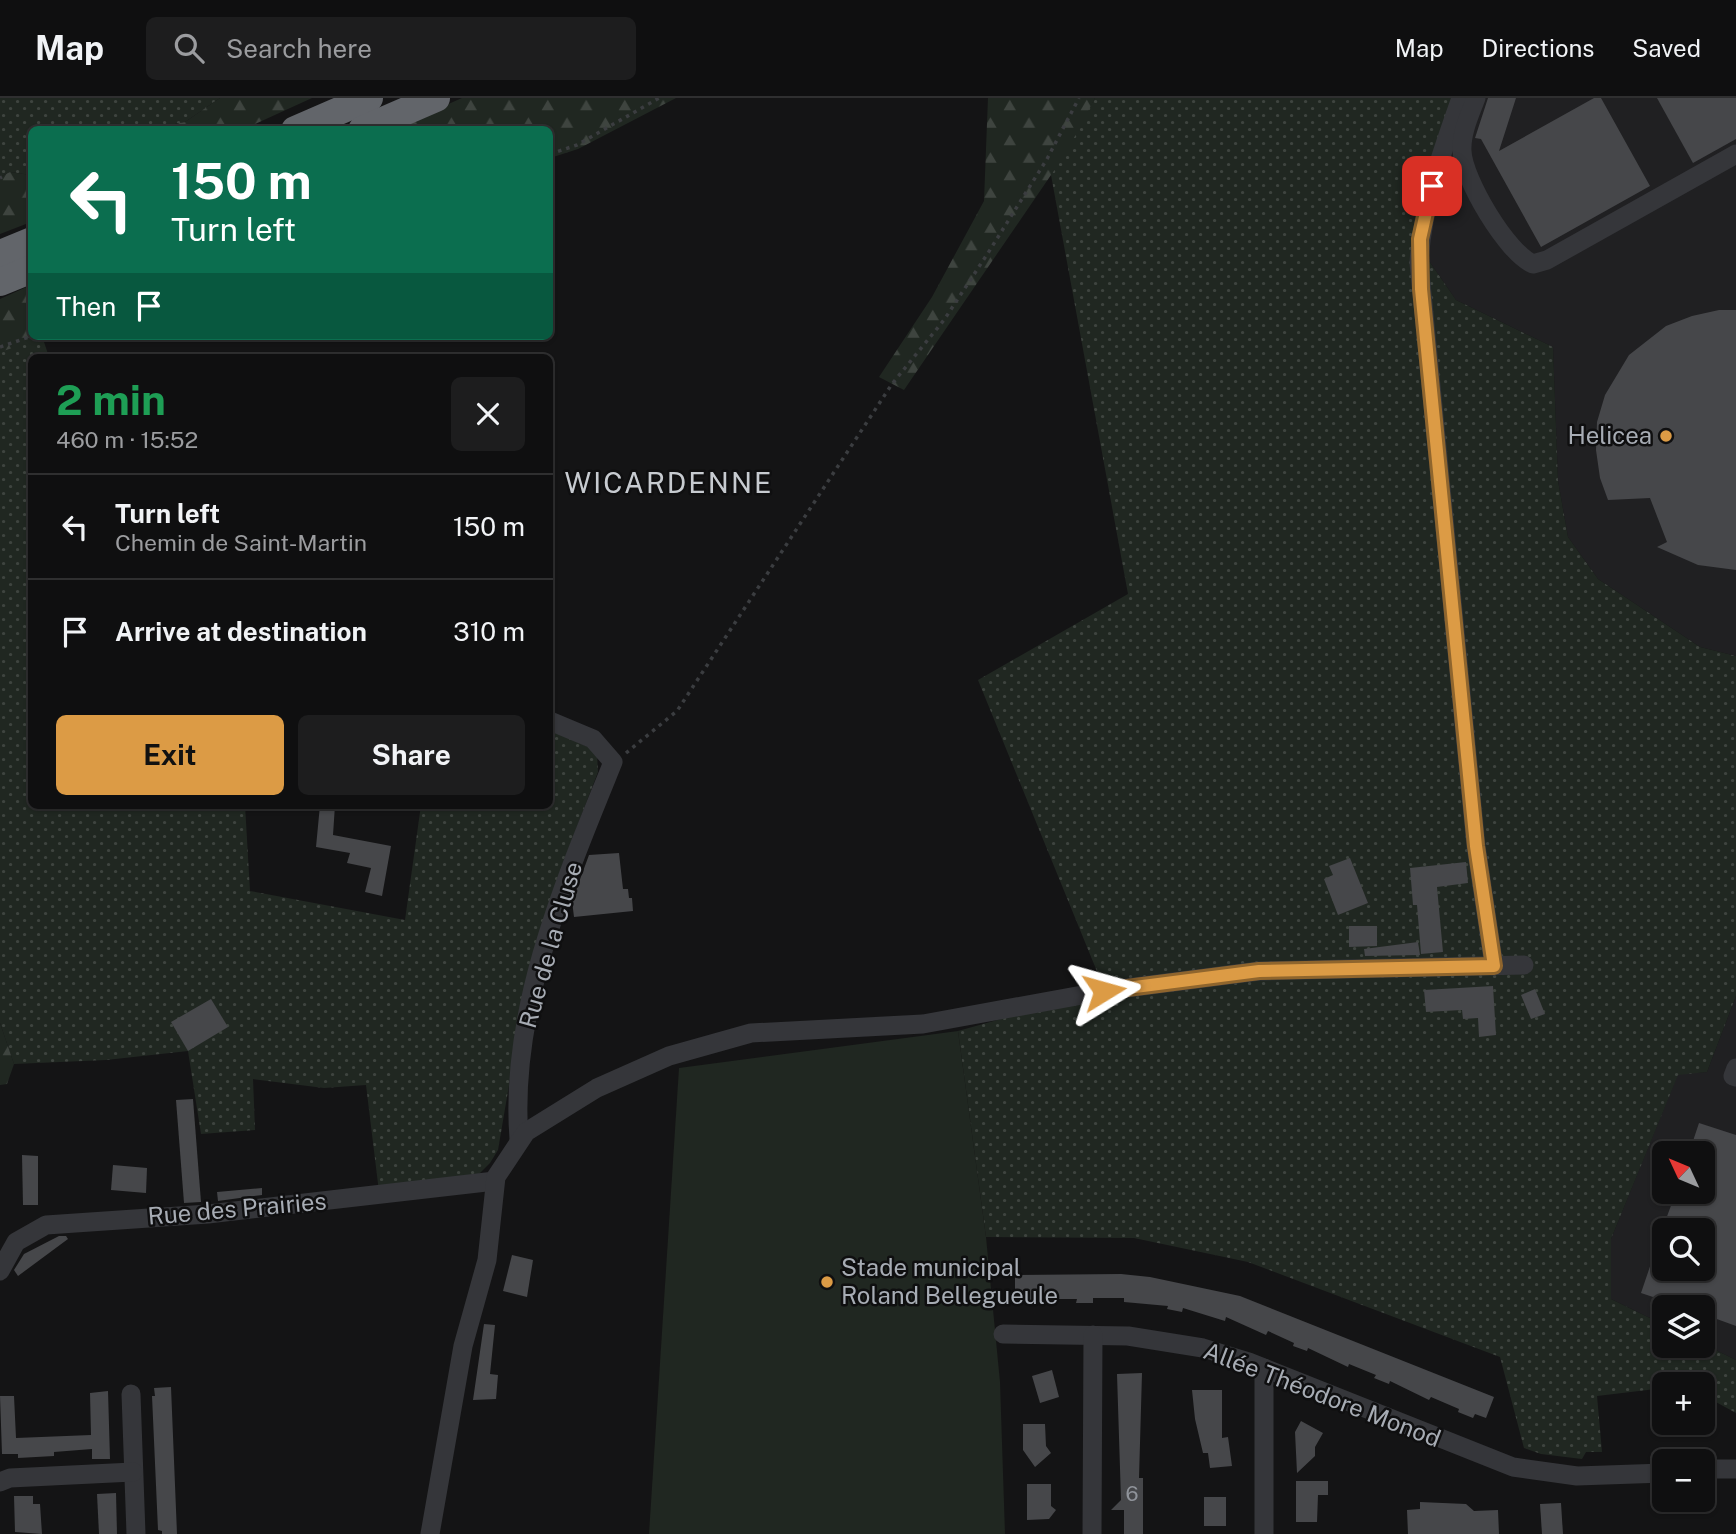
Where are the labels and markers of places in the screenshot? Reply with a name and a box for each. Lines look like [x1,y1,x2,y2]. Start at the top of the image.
pin [1402,156,1462,216]
place label: Helicea [1567,421,1652,449]
marker: Helicea [1658,428,1674,444]
place label: Stade municipal Roland Bellegueule [841,1253,1058,1309]
marker: Stade municipal Roland Bellegueule [819,1274,835,1290]

